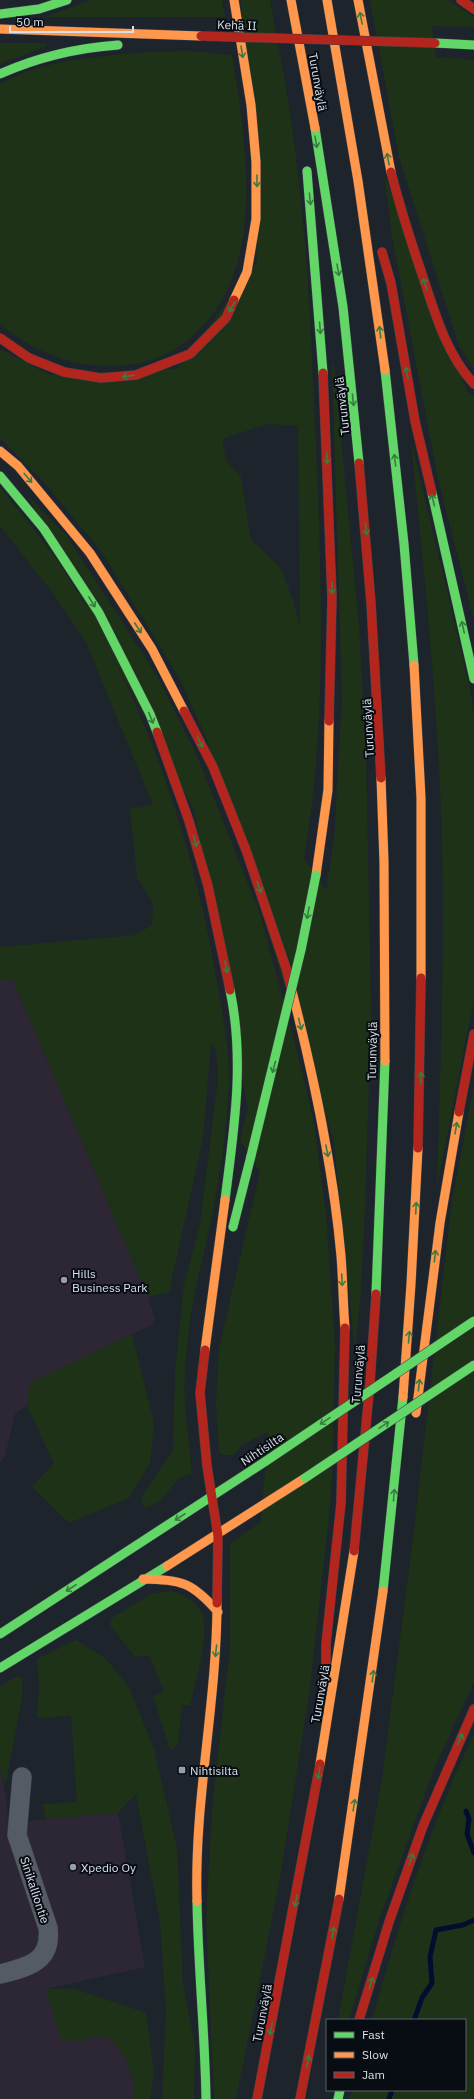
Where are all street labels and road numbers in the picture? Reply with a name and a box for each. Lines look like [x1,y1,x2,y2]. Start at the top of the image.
street label: Kehä II [217,17,257,33]
street label: Turunväylä [306,52,331,113]
street label: Turunväylä [331,375,353,436]
street label: Turunväylä [359,698,377,758]
street label: Turunväylä [364,1021,380,1081]
street label: Turunväylä [348,1343,368,1404]
street label: Nihtisilta [238,1429,287,1469]
street label: Turunväylä [308,1663,333,1724]
street label: Sinikalliontie [17,1855,53,1926]
street label: Turunväylä [249,1982,275,2043]

